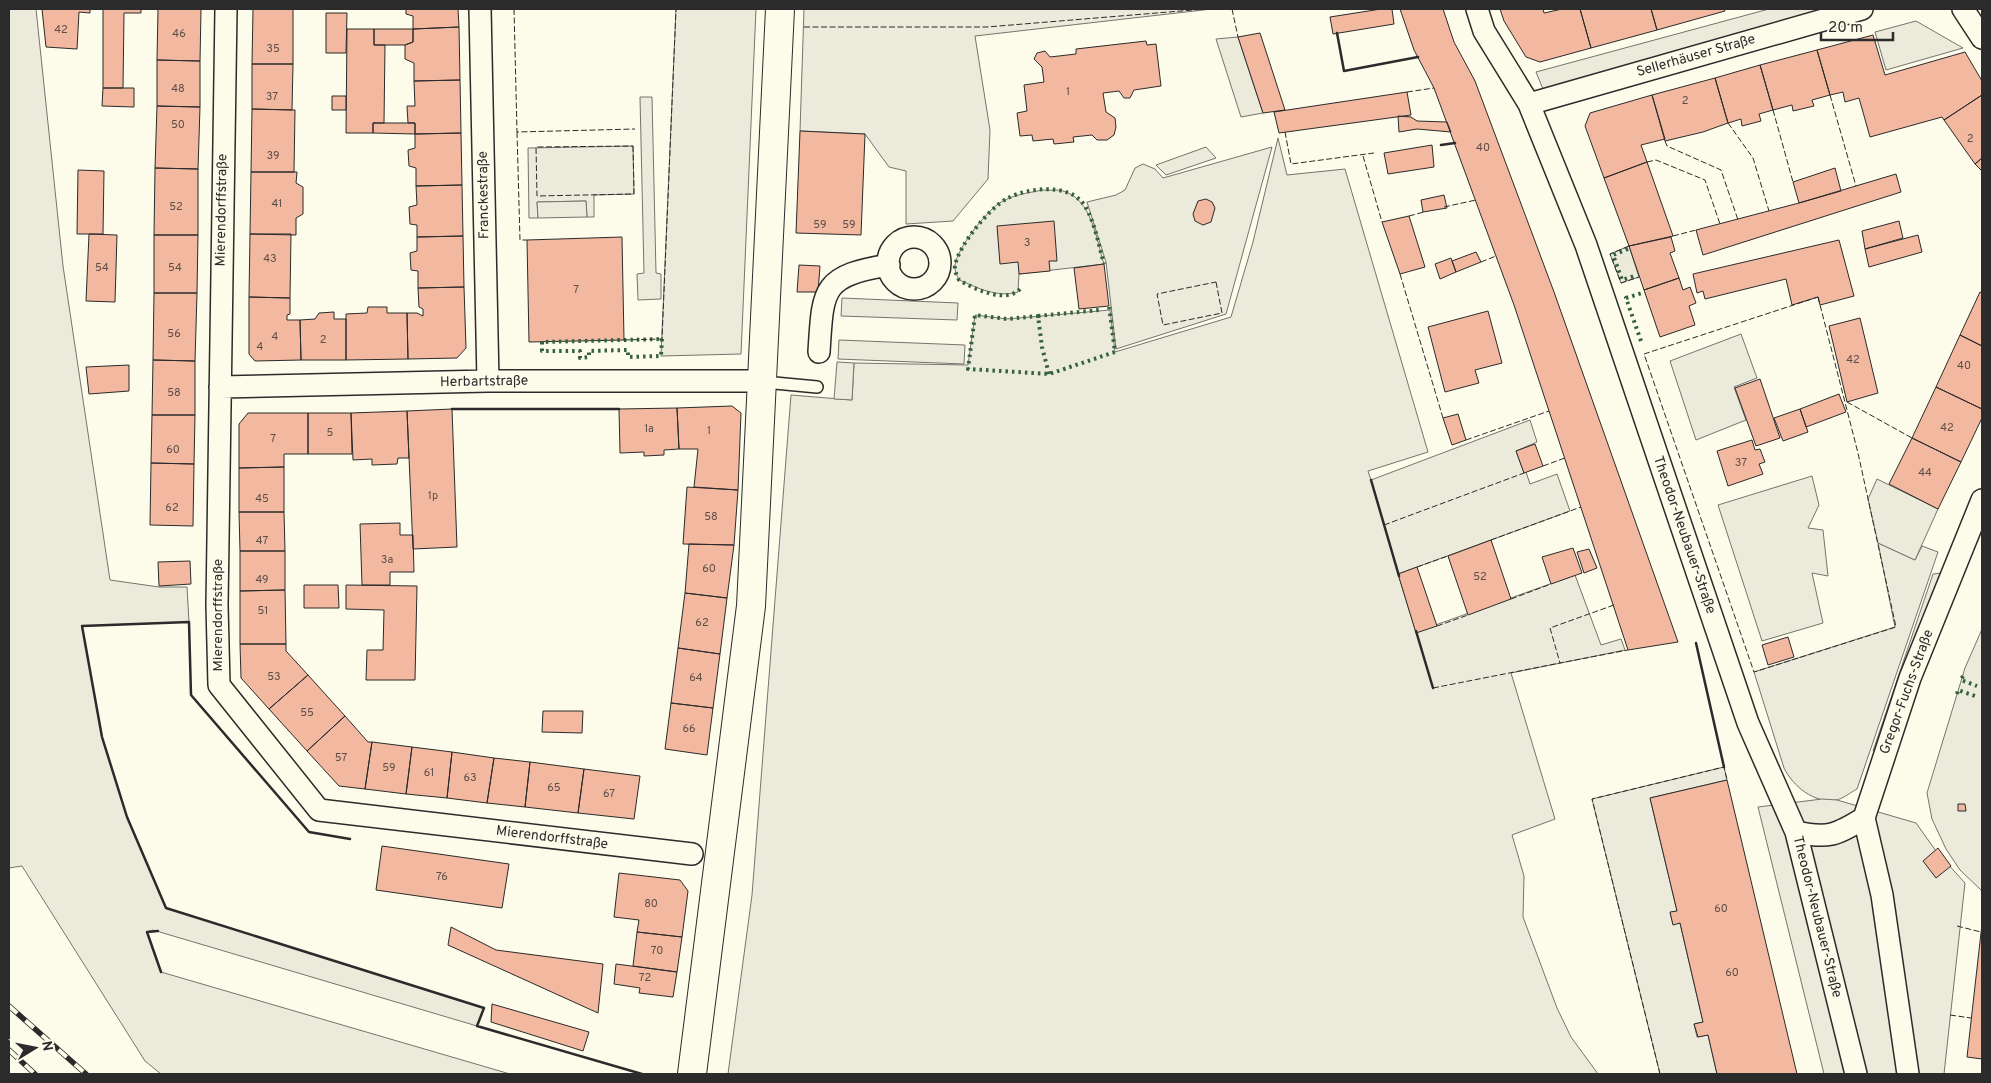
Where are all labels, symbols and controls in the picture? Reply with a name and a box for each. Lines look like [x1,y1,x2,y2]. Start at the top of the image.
scale bar [1821,10,1894,42]
text: 20 m [1828,19,1863,38]
house number: 42 [54,23,68,37]
house number: 46 [172,27,186,41]
street label: Sellerhäuser Straße [1635,31,1757,81]
house number: 35 [266,42,280,56]
house number: 48 [171,82,185,96]
house number: 1 [1066,85,1070,99]
house number: 37 [266,90,278,104]
house number: 2 [1682,94,1688,108]
house number: 50 [171,118,185,132]
house number: 2 [1967,132,1973,146]
house number: 40 [1476,141,1490,155]
house number: 39 [267,149,279,163]
street label: Franckestraße [475,151,493,239]
street label: Mierendorffstraße [213,153,231,267]
house number: 41 [272,197,282,211]
house number: 52 [169,200,183,214]
house number: 59 [813,218,827,232]
house number: 59 [842,218,856,232]
house number: 3 [1024,236,1030,250]
house number: 43 [263,252,277,266]
house number: 54 [95,261,109,275]
house number: 54 [168,261,182,275]
house number: 7 [573,283,579,297]
house number: 56 [167,327,181,341]
house number: 4 [272,330,279,344]
house number: 2 [320,333,326,347]
house number: 4 [257,340,264,354]
house number: 42 [1846,353,1860,367]
house number: 40 [1957,359,1971,373]
street label: Herbartstraße [440,373,528,391]
house number: 58 [167,386,181,400]
house number: 42 [1940,421,1954,435]
house number: 1a [644,422,654,436]
house number: 1 [707,424,711,438]
house number: 5 [327,426,334,440]
house number: 7 [270,432,276,446]
house number: 60 [166,443,180,457]
street label: Theodor-Neubauer-Straße [1649,454,1719,616]
house number: 37 [1735,456,1747,470]
house number: 44 [1918,466,1932,480]
house number: 1p [428,489,438,503]
house number: 45 [255,492,269,506]
house number: 62 [165,501,179,515]
house number: 58 [704,510,718,524]
house number: 47 [256,534,268,548]
house number: 3a [381,553,393,567]
street label: Mierendorffstraße [210,559,227,671]
house number: 60 [702,562,716,576]
house number: 52 [1473,570,1487,584]
house number: 49 [255,573,269,587]
house number: 51 [258,604,268,618]
house number: 62 [695,616,709,630]
street label: Gregor-Fuchs-Straße [1877,627,1937,757]
house number: 53 [267,670,281,684]
house number: 64 [689,671,703,685]
house number: 55 [300,706,314,720]
house number: 66 [682,722,696,736]
house number: 57 [335,751,347,765]
house number: 59 [382,761,396,775]
house number: 61 [424,766,434,780]
house number: 63 [463,771,477,785]
house number: 65 [547,781,561,795]
house number: 67 [603,787,615,801]
street label: Mierendorffstraße [495,823,609,853]
street label: Theodor-Neubauer-Straße [1789,834,1845,1000]
house number: 76 [436,870,448,884]
house number: 80 [644,897,658,911]
house number: 60 [1714,902,1728,916]
house number: 70 [651,944,663,958]
house number: 60 [1725,966,1739,980]
house number: 72 [639,971,651,985]
north arrow [10,1023,60,1073]
text: N [37,1040,56,1052]

